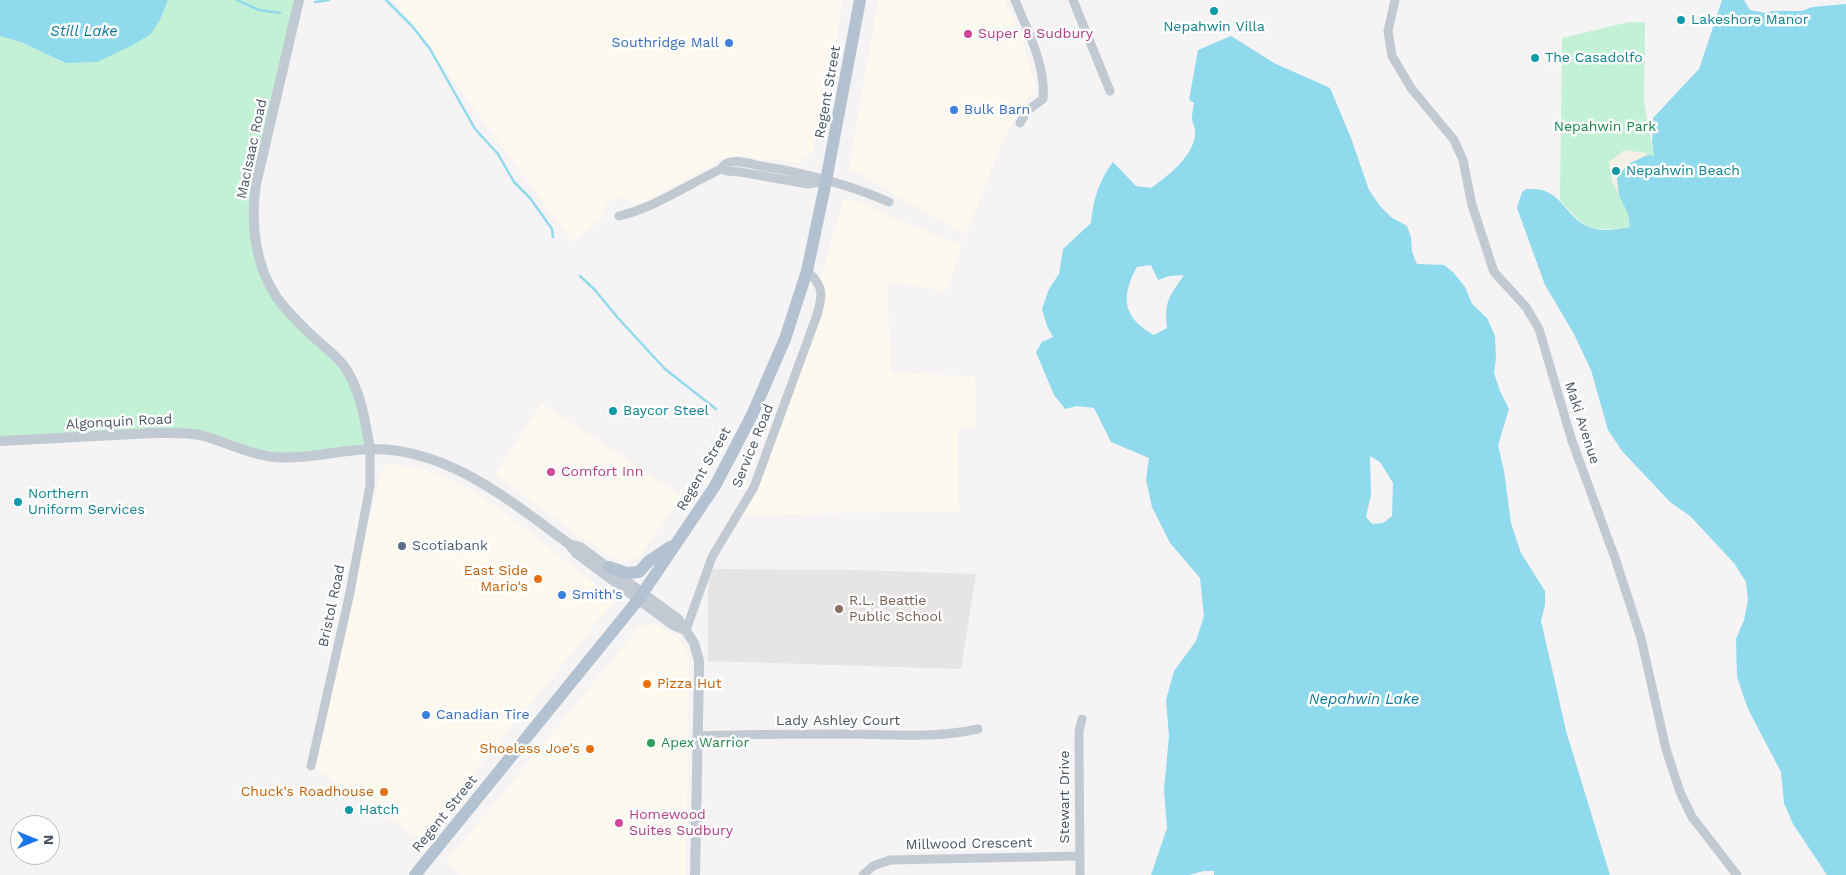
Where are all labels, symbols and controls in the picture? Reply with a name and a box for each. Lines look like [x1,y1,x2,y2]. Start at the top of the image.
marker: Nepahwin Villa [1208,5,1220,17]
place label: Lakeshore Manor [1691,12,1808,28]
marker: Lakeshore Manor [1675,14,1687,26]
place label: Nepahwin Villa [1163,19,1265,35]
water label: Still Lake [50,23,118,41]
place label: Super 8 Sudbury [978,26,1093,42]
marker: Super 8 Sudbury [962,28,974,40]
place label: Southridge Mall [612,35,719,51]
marker: Southridge Mall [723,37,735,49]
street label: Regent Street [812,44,844,140]
place label: The Casadolfo [1545,50,1643,66]
marker: The Casadolfo [1529,52,1541,64]
street label: MacIsaac Road [233,98,271,200]
place label: Bulk Barn [964,102,1030,118]
marker: Bulk Barn [948,104,960,116]
park label: Nepahwin Park [1554,119,1656,135]
place label: Nepahwin Beach [1626,163,1740,179]
marker: Nepahwin Beach [1610,165,1622,177]
street label: Maki Avenue [1561,380,1603,466]
street label: Service Road [729,402,777,490]
place label: Baycor Steel [623,403,709,419]
marker: Baycor Steel [607,405,619,417]
street label: Algonquin Road [65,411,173,433]
street label: Regent Street [673,424,735,514]
place label: Comfort Inn [561,464,643,480]
marker: Comfort Inn [545,466,557,478]
place label: Northern Uniform Services [28,486,145,518]
marker: Northern Uniform Services [12,496,24,508]
place label: Scotiabank [412,538,488,554]
marker: Scotiabank [396,540,408,552]
street label: Bristol Road [315,563,349,649]
place label: East Side Mario's [464,563,528,596]
marker: East Side Mario's [532,573,544,585]
place label: Smith's [572,587,623,603]
marker: Smith's [556,589,568,601]
place label: R.L. Beattie Public School [849,593,942,626]
marker: R.L. Beattie Public School [833,603,845,615]
place label: Pizza Hut [657,676,722,692]
marker: Pizza Hut [641,678,653,690]
water label: Nepahwin Lake [1309,691,1419,709]
place label: Canadian Tire [436,707,530,723]
marker: Canadian Tire [420,709,432,721]
street label: Lady Ashley Court [776,713,900,729]
place label: Apex Warrior [661,735,749,751]
marker: Apex Warrior [645,737,657,749]
place label: Shoeless Joe's [479,741,580,757]
marker: Shoeless Joe's [584,743,596,755]
street label: Stewart Drive [1057,751,1073,843]
street label: Regent Street [409,772,481,856]
place label: Chuck's Roadhouse [241,784,374,800]
marker: Chuck's Roadhouse [378,786,390,798]
place label: Hatch [359,802,399,818]
marker: Hatch [343,804,355,816]
place label: Homewood Suites Sudbury [629,807,733,840]
north arrow [10,815,60,865]
marker: Homewood Suites Sudbury [613,817,625,829]
street label: Millwood Crescent [905,834,1033,854]
text: N [41,835,57,845]

